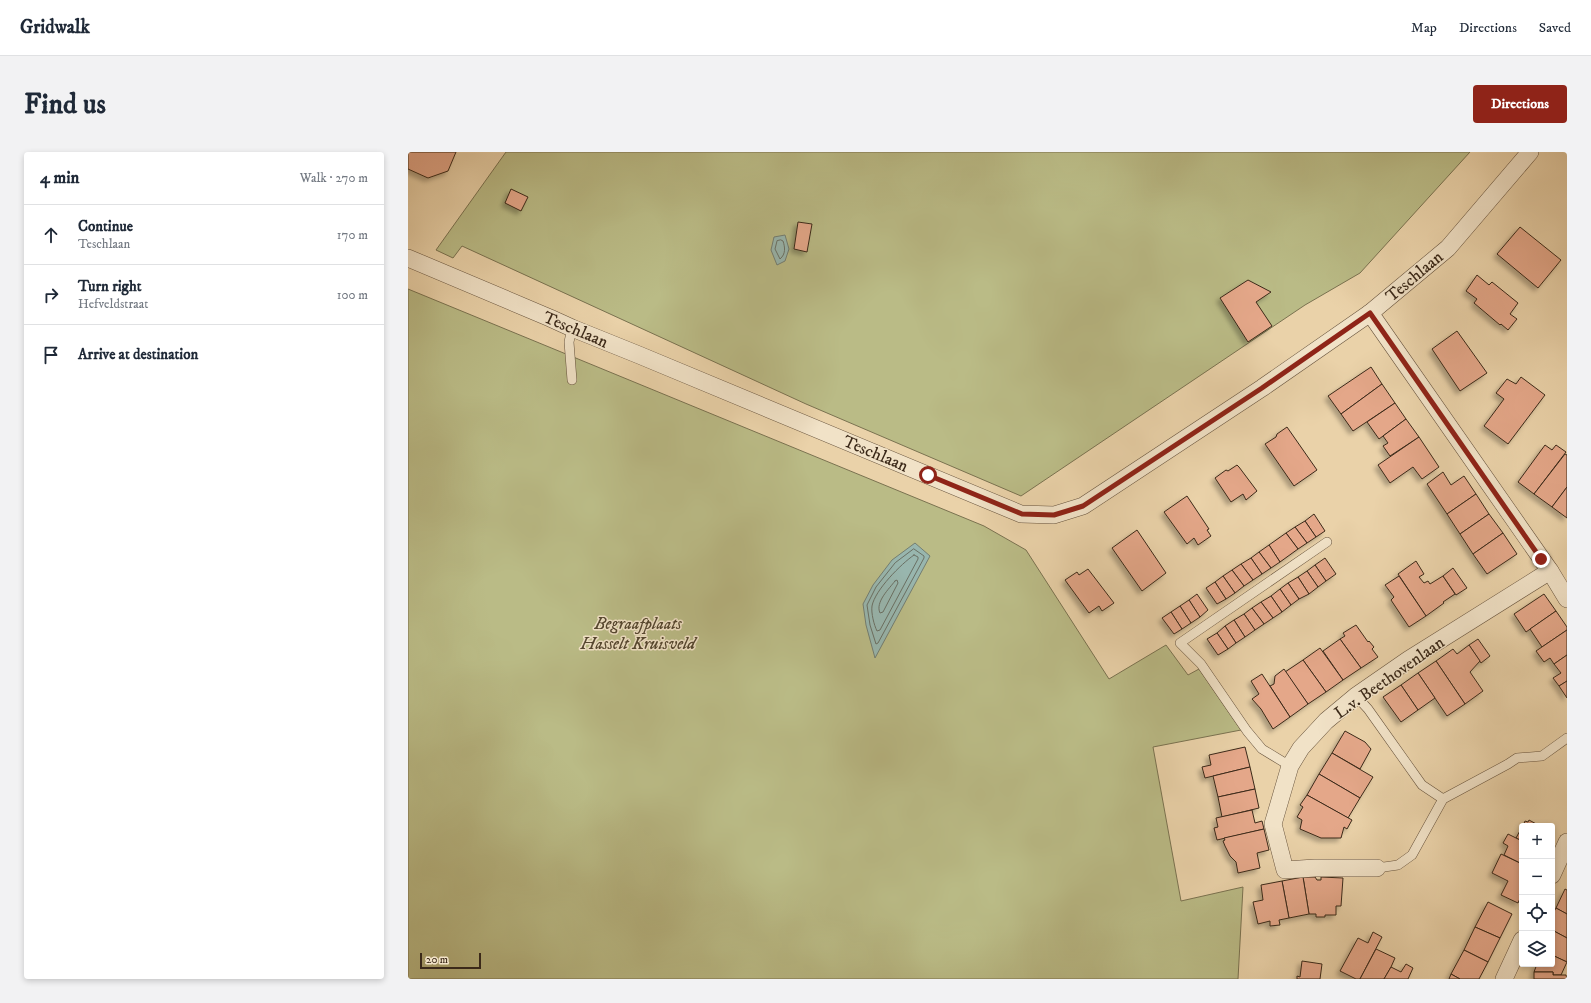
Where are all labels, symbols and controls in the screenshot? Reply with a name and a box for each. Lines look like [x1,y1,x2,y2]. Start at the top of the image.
text: Gridwalk [20,16,90,39]
text: Map [1411,19,1437,37]
text: Directions [1459,19,1517,37]
text: Saved [1539,19,1571,37]
button: Directions [1473,85,1567,123]
text: Find us [24,87,106,122]
text: 4 min [40,167,79,189]
text: Walk · 270 m [300,170,368,186]
text: Continue [78,217,133,236]
icon: ahead [40,224,62,246]
text: 170 m [337,227,368,243]
text: Teschlaan [78,236,130,252]
street label: Teschlaan [1381,246,1448,307]
text: Turn right [78,277,141,296]
icon: right [40,284,62,306]
text: 100 m [337,287,368,303]
text: Hefveldstraat [78,296,148,312]
street label: Teschlaan [540,306,612,353]
icon: arrive [40,344,62,366]
text: Arrive at destination [78,345,198,364]
street label: Teschlaan [840,430,912,477]
route start [919,466,937,484]
route end [1532,550,1550,568]
park label: Begraafplaats Hasselt Kruisveld [580,613,698,655]
street label: L.v. Beethovenlaan [1330,632,1449,724]
map controls [1519,823,1555,967]
button: + [1519,823,1555,859]
button: − [1519,859,1555,895]
button: locate [1519,895,1555,931]
button: layers [1519,931,1555,967]
scale bar [420,951,481,970]
text: 20 m [426,953,448,967]

